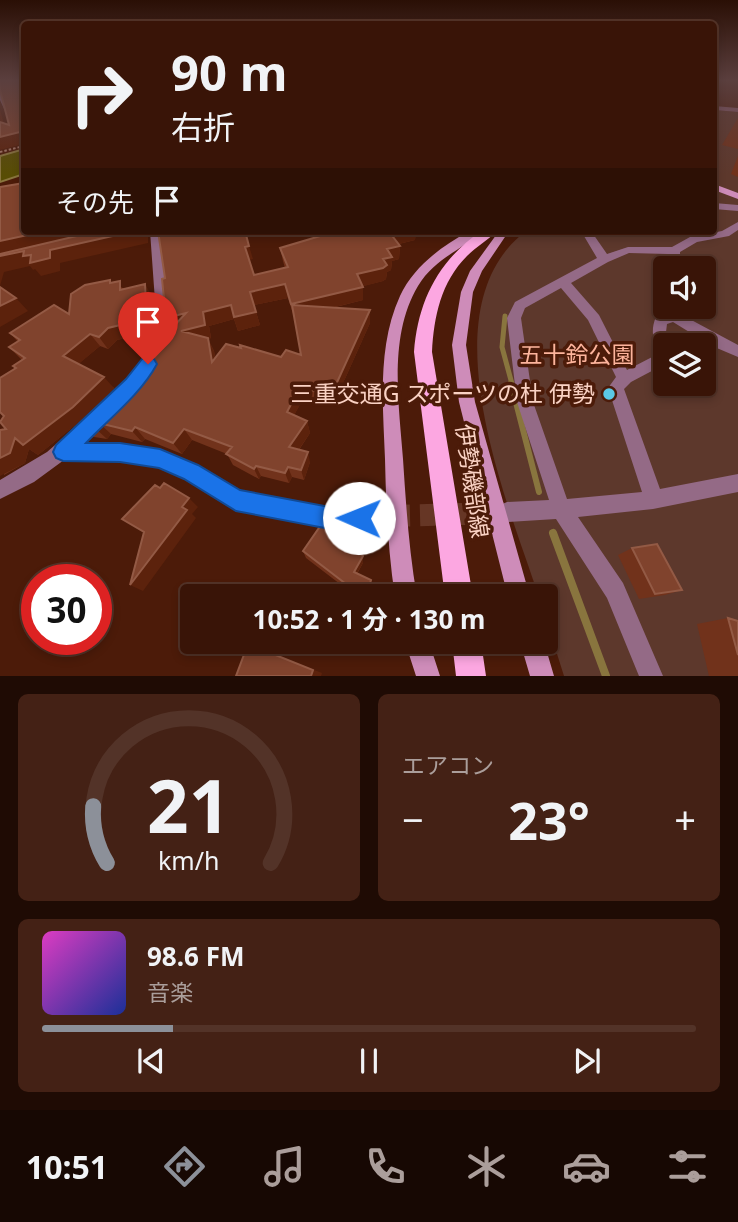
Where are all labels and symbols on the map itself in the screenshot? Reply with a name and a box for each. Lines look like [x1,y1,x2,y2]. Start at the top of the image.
pin [118,292,178,364]
park label: 五十鈴公園 [520,338,635,370]
place label: 三重交通G スポーツの杜 伊勢 [291,377,595,409]
marker: 三重交通G スポーツの杜 伊勢 [601,386,617,402]
street label: 伊勢磯部線 [449,422,497,540]
position arrow [322,481,396,555]
speed limit sign: 30 [21,564,112,655]

